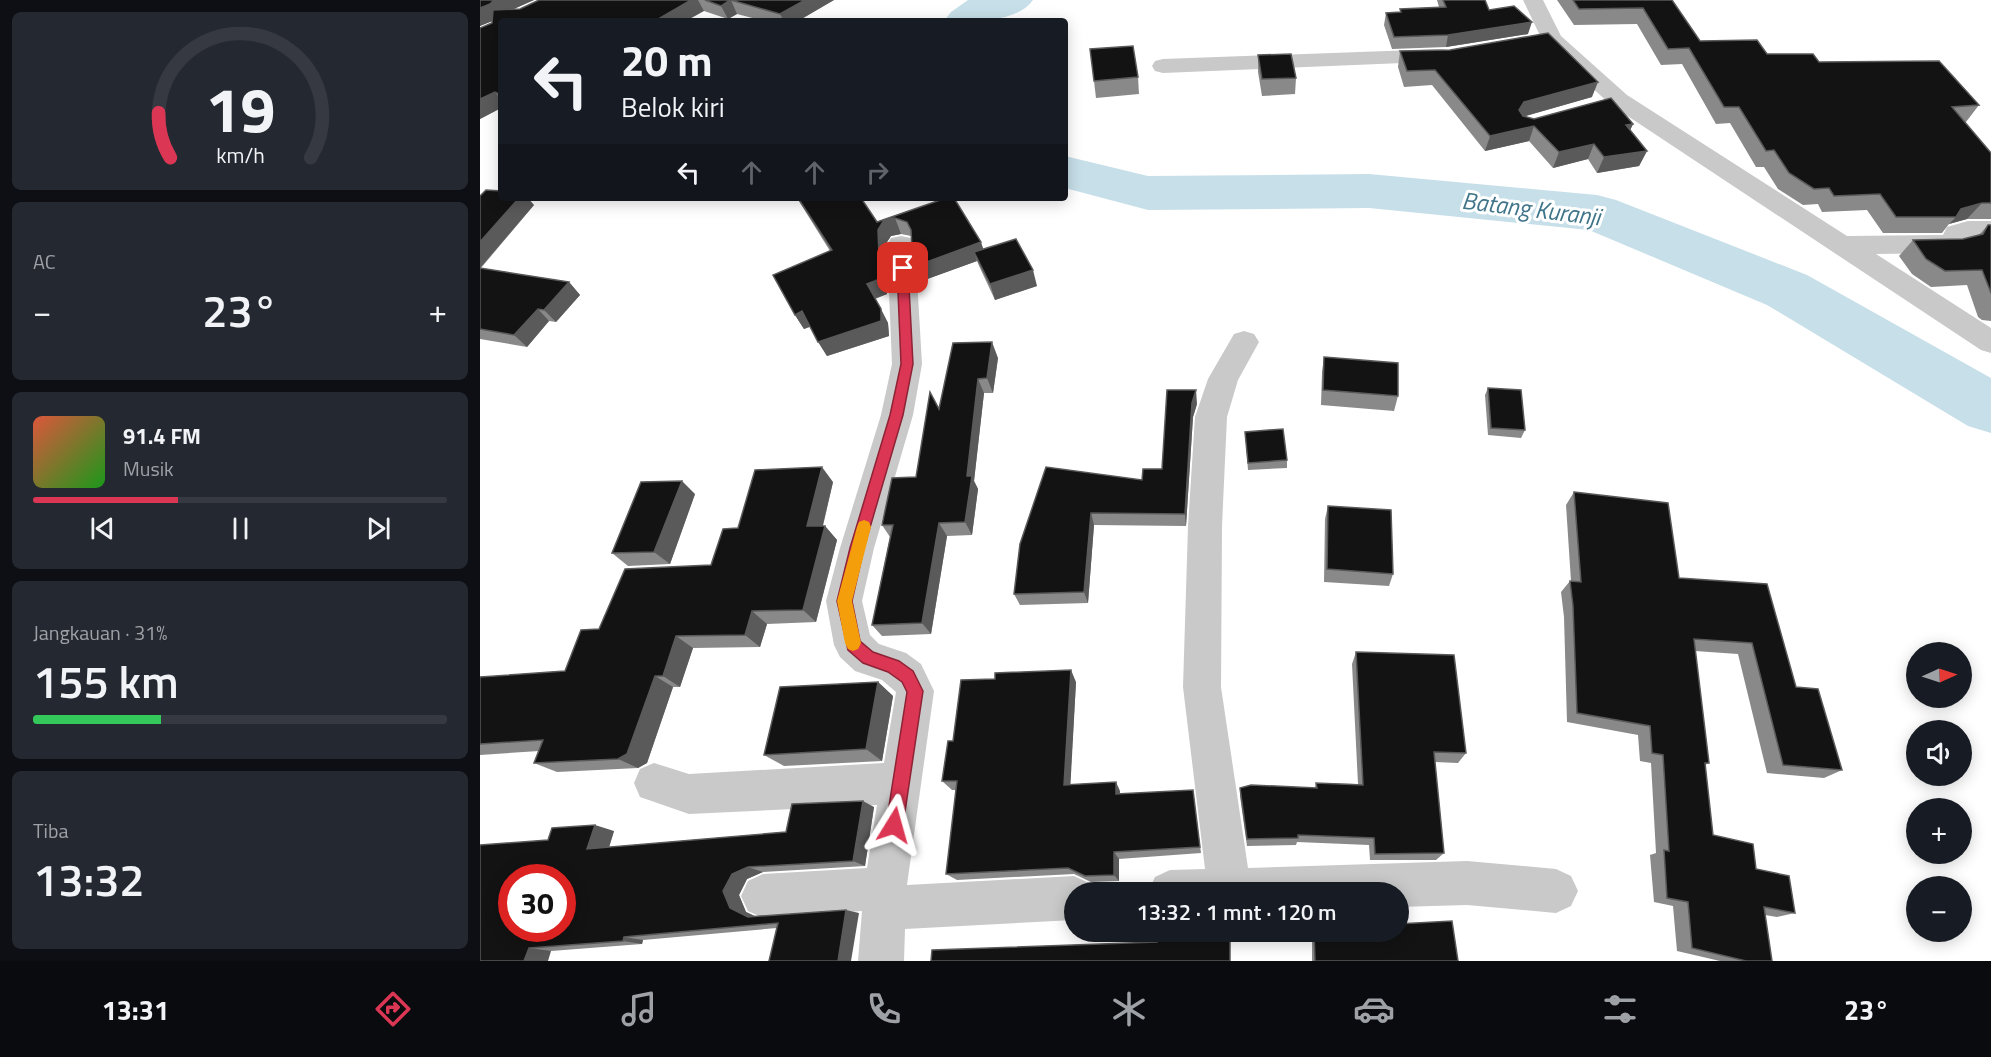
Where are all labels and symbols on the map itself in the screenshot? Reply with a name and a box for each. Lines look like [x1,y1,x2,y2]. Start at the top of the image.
water label: Batang Kuranji [1460,182,1605,235]
pin [877,242,928,293]
north arrow [1906,642,1972,708]
position arrow [862,793,926,857]
speed limit sign: 30 [498,864,576,942]

